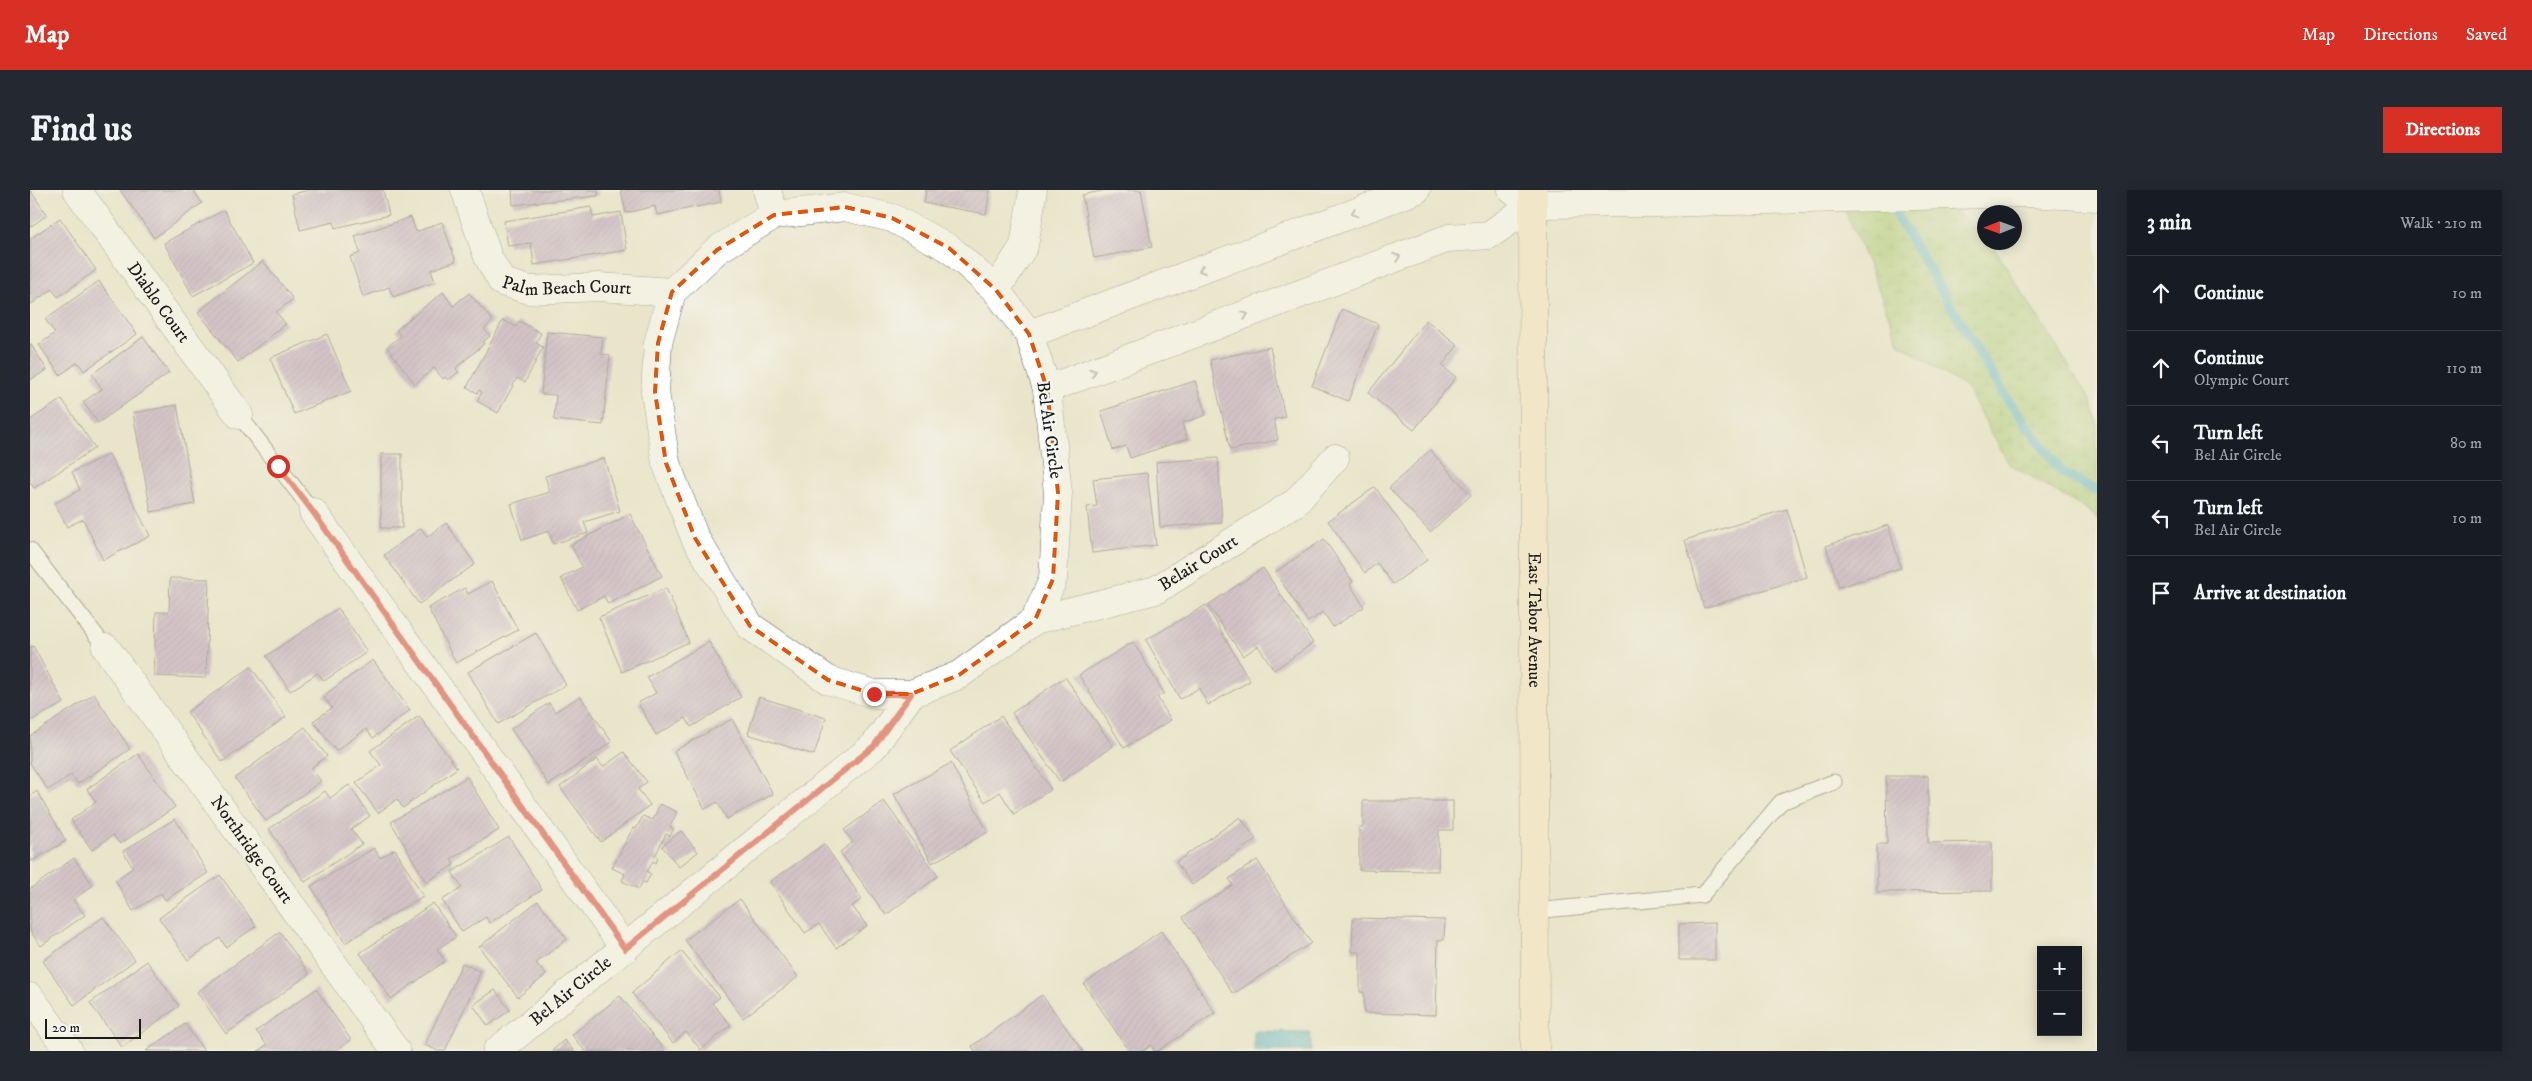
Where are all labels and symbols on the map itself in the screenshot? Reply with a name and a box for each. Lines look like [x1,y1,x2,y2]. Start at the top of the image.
north arrow [1977,205,2022,250]
one-way arrow [1350,207,1359,217]
one-way arrow [1392,253,1401,263]
street label: Diablo Court [122,258,195,348]
one-way arrow [1198,264,1207,274]
street label: Palm Beach Court [499,272,632,301]
one-way arrow [1240,310,1249,321]
one-way arrow [1088,368,1097,378]
street label: Bel Air Circle [1031,380,1067,480]
route start [267,455,290,478]
street label: Belair Court [1155,530,1242,596]
street label: East Tabor Avenue [1523,552,1545,688]
route end [863,683,886,706]
street label: Northridge Court [205,792,298,908]
street label: Bel Air Circle [526,952,616,1031]
scale bar [45,1016,141,1039]

